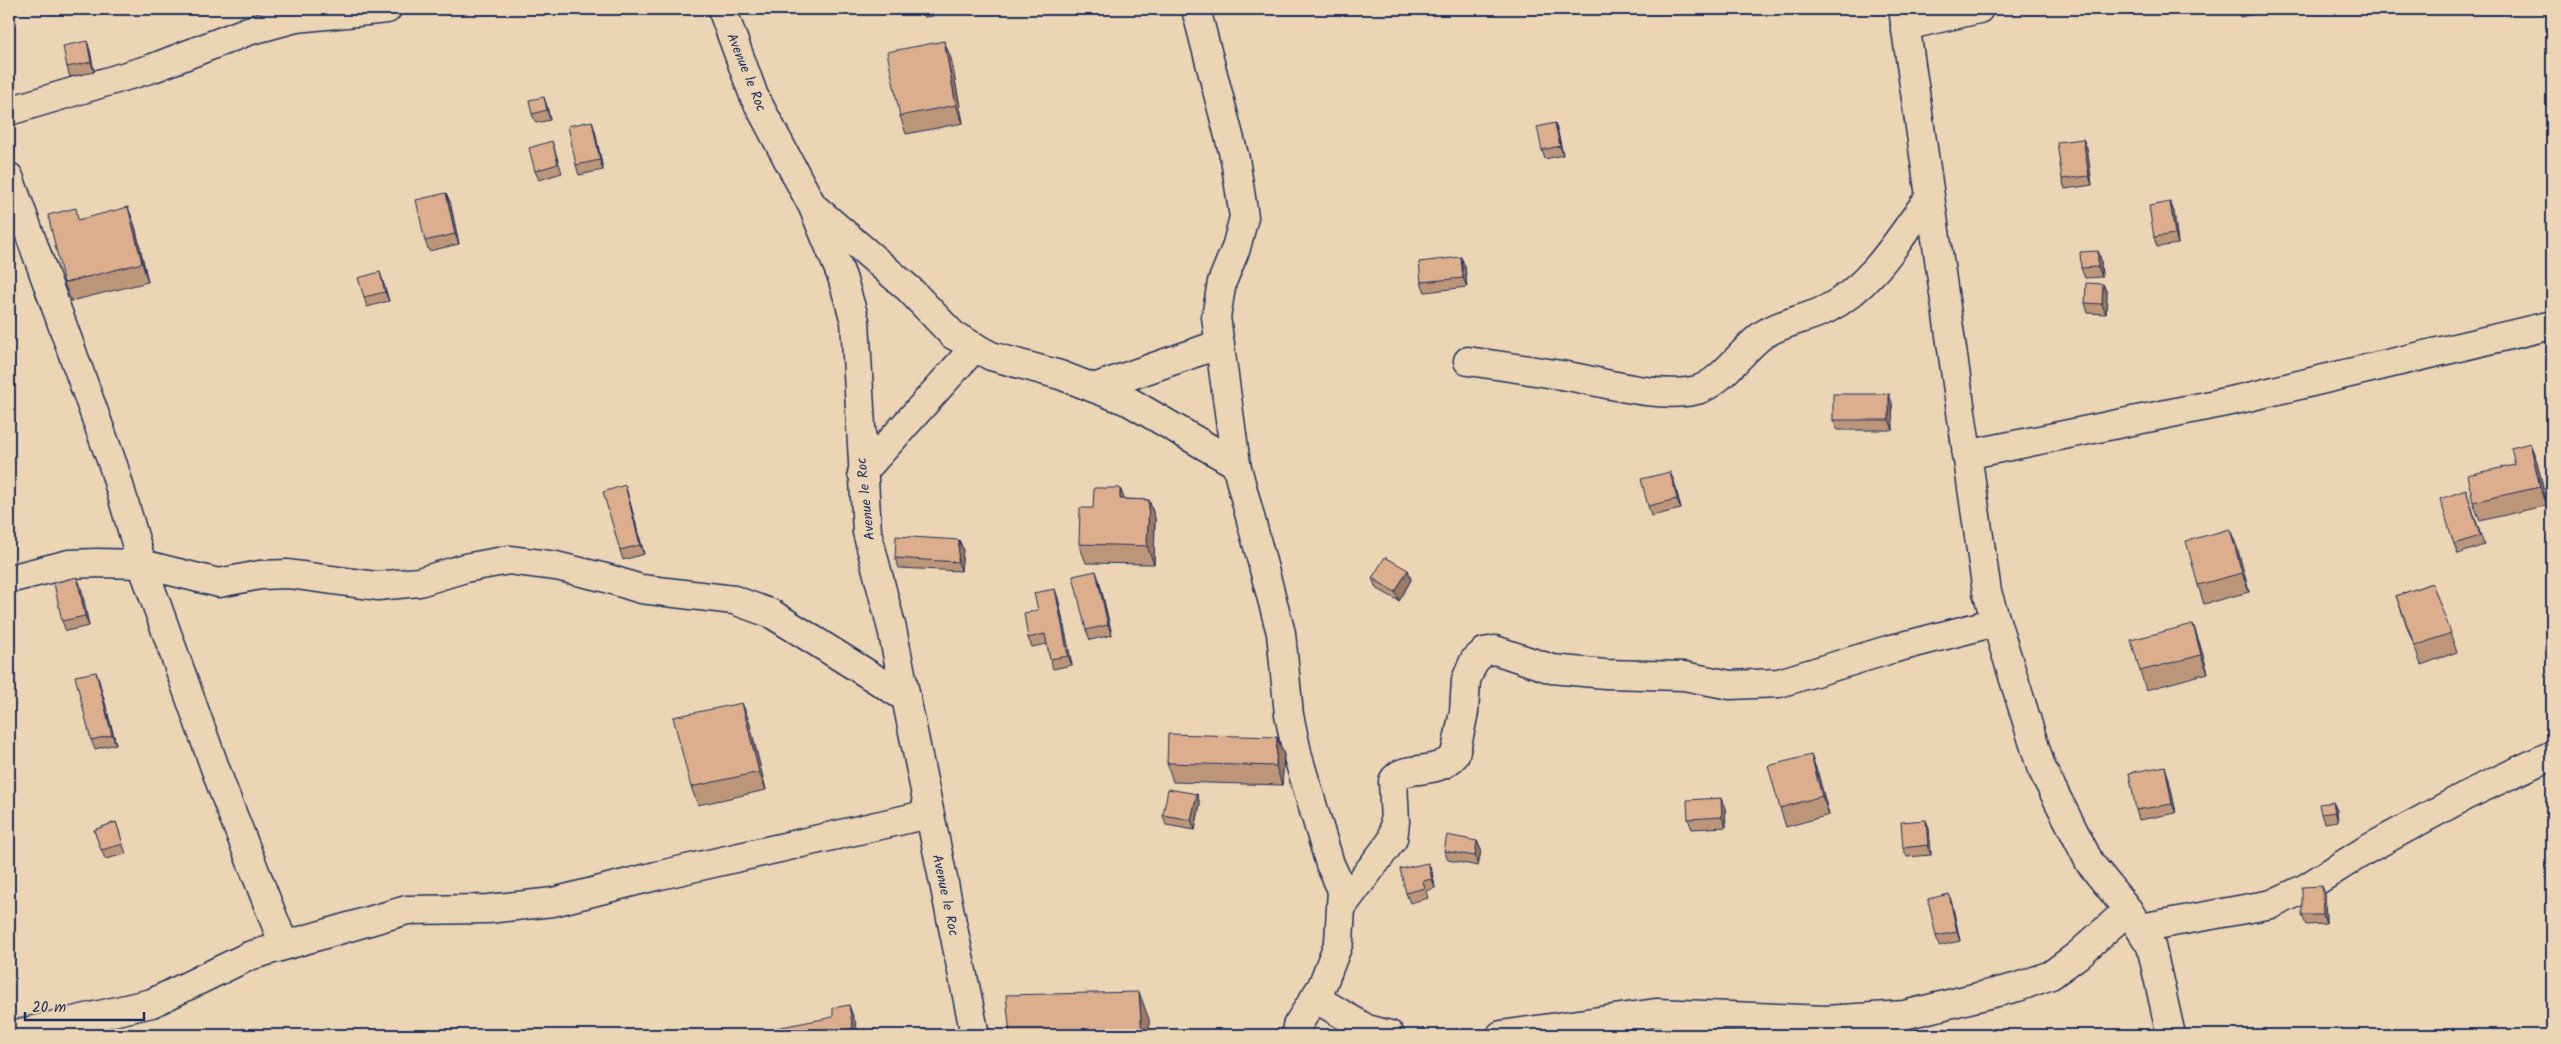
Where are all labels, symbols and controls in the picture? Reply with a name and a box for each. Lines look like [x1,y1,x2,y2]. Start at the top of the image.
street label: Avenue le Roc [720,30,772,115]
street label: Avenue le Roc [851,457,881,541]
street label: Avenue le Roc [926,852,964,938]
scale bar [25,989,144,1021]
text: 20 m [32,996,66,1020]

